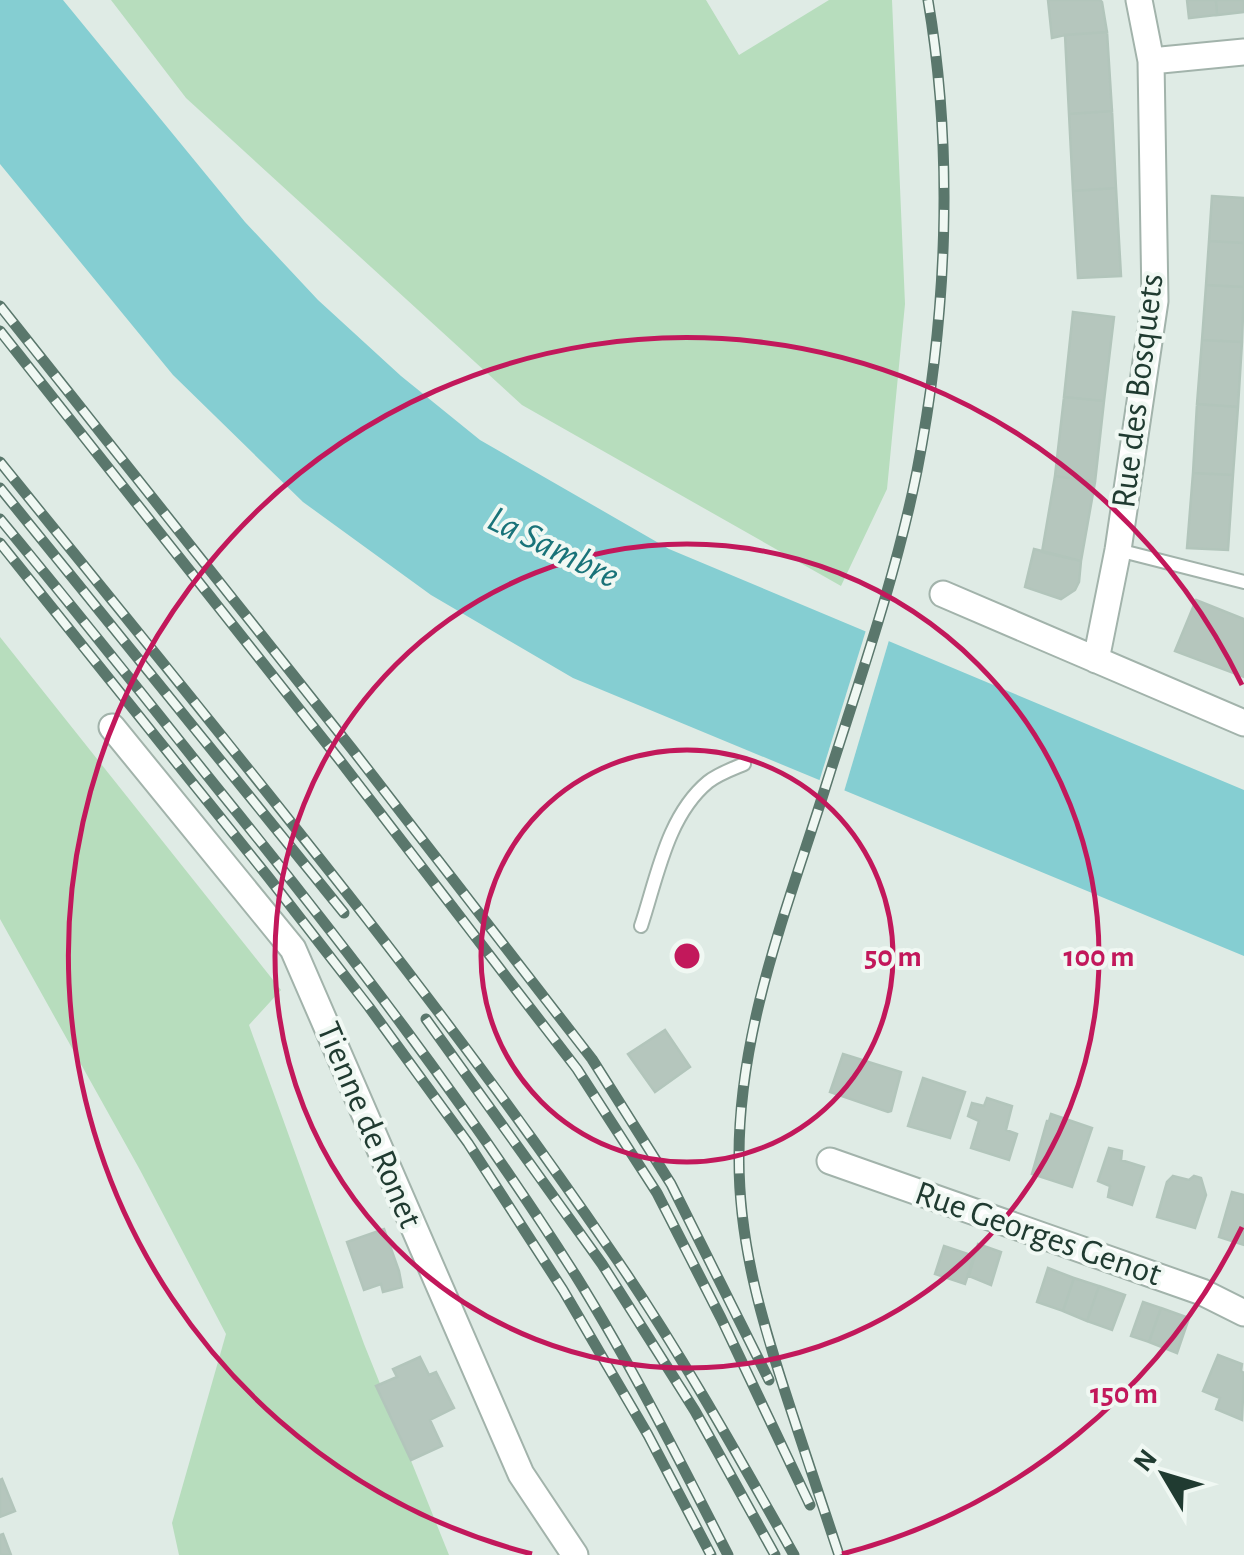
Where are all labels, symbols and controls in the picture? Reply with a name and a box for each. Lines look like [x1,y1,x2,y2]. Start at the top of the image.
street label: Rue des Bosquets [1106,272,1170,510]
water label: La Sambre [481,500,625,596]
centre of rings [669,938,705,974]
text: 50 m [864,942,922,972]
text: 100 m [1064,942,1134,972]
street label: Tienne de Ronet [310,1017,428,1233]
street label: Rue Georges Genot [910,1175,1166,1293]
text: 150 m [1090,1379,1158,1409]
north arrow [1114,1425,1214,1525]
text: N [1129,1445,1163,1477]

